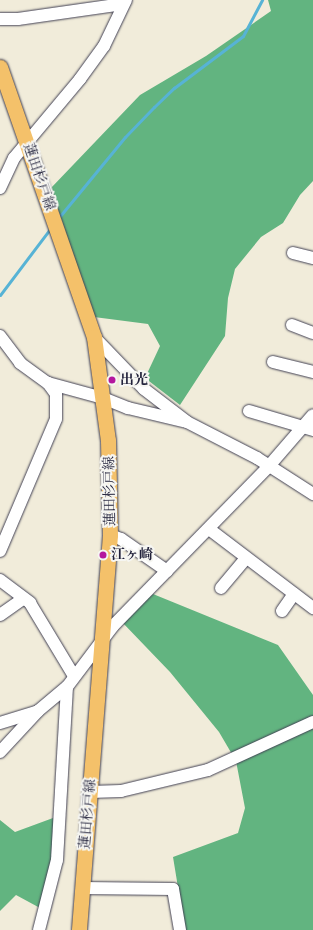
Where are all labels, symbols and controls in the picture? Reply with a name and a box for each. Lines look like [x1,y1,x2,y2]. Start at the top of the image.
street label: 蓮田杉戸線 [20,141,58,213]
place label: 出光 [120,372,148,388]
marker: 出光 [107,375,117,385]
street label: 蓮田杉戸線 [101,456,119,526]
place label: 江ヶ崎 [111,547,153,563]
marker: 江ヶ崎 [98,550,108,560]
street label: 蓮田杉戸線 [77,778,99,850]

